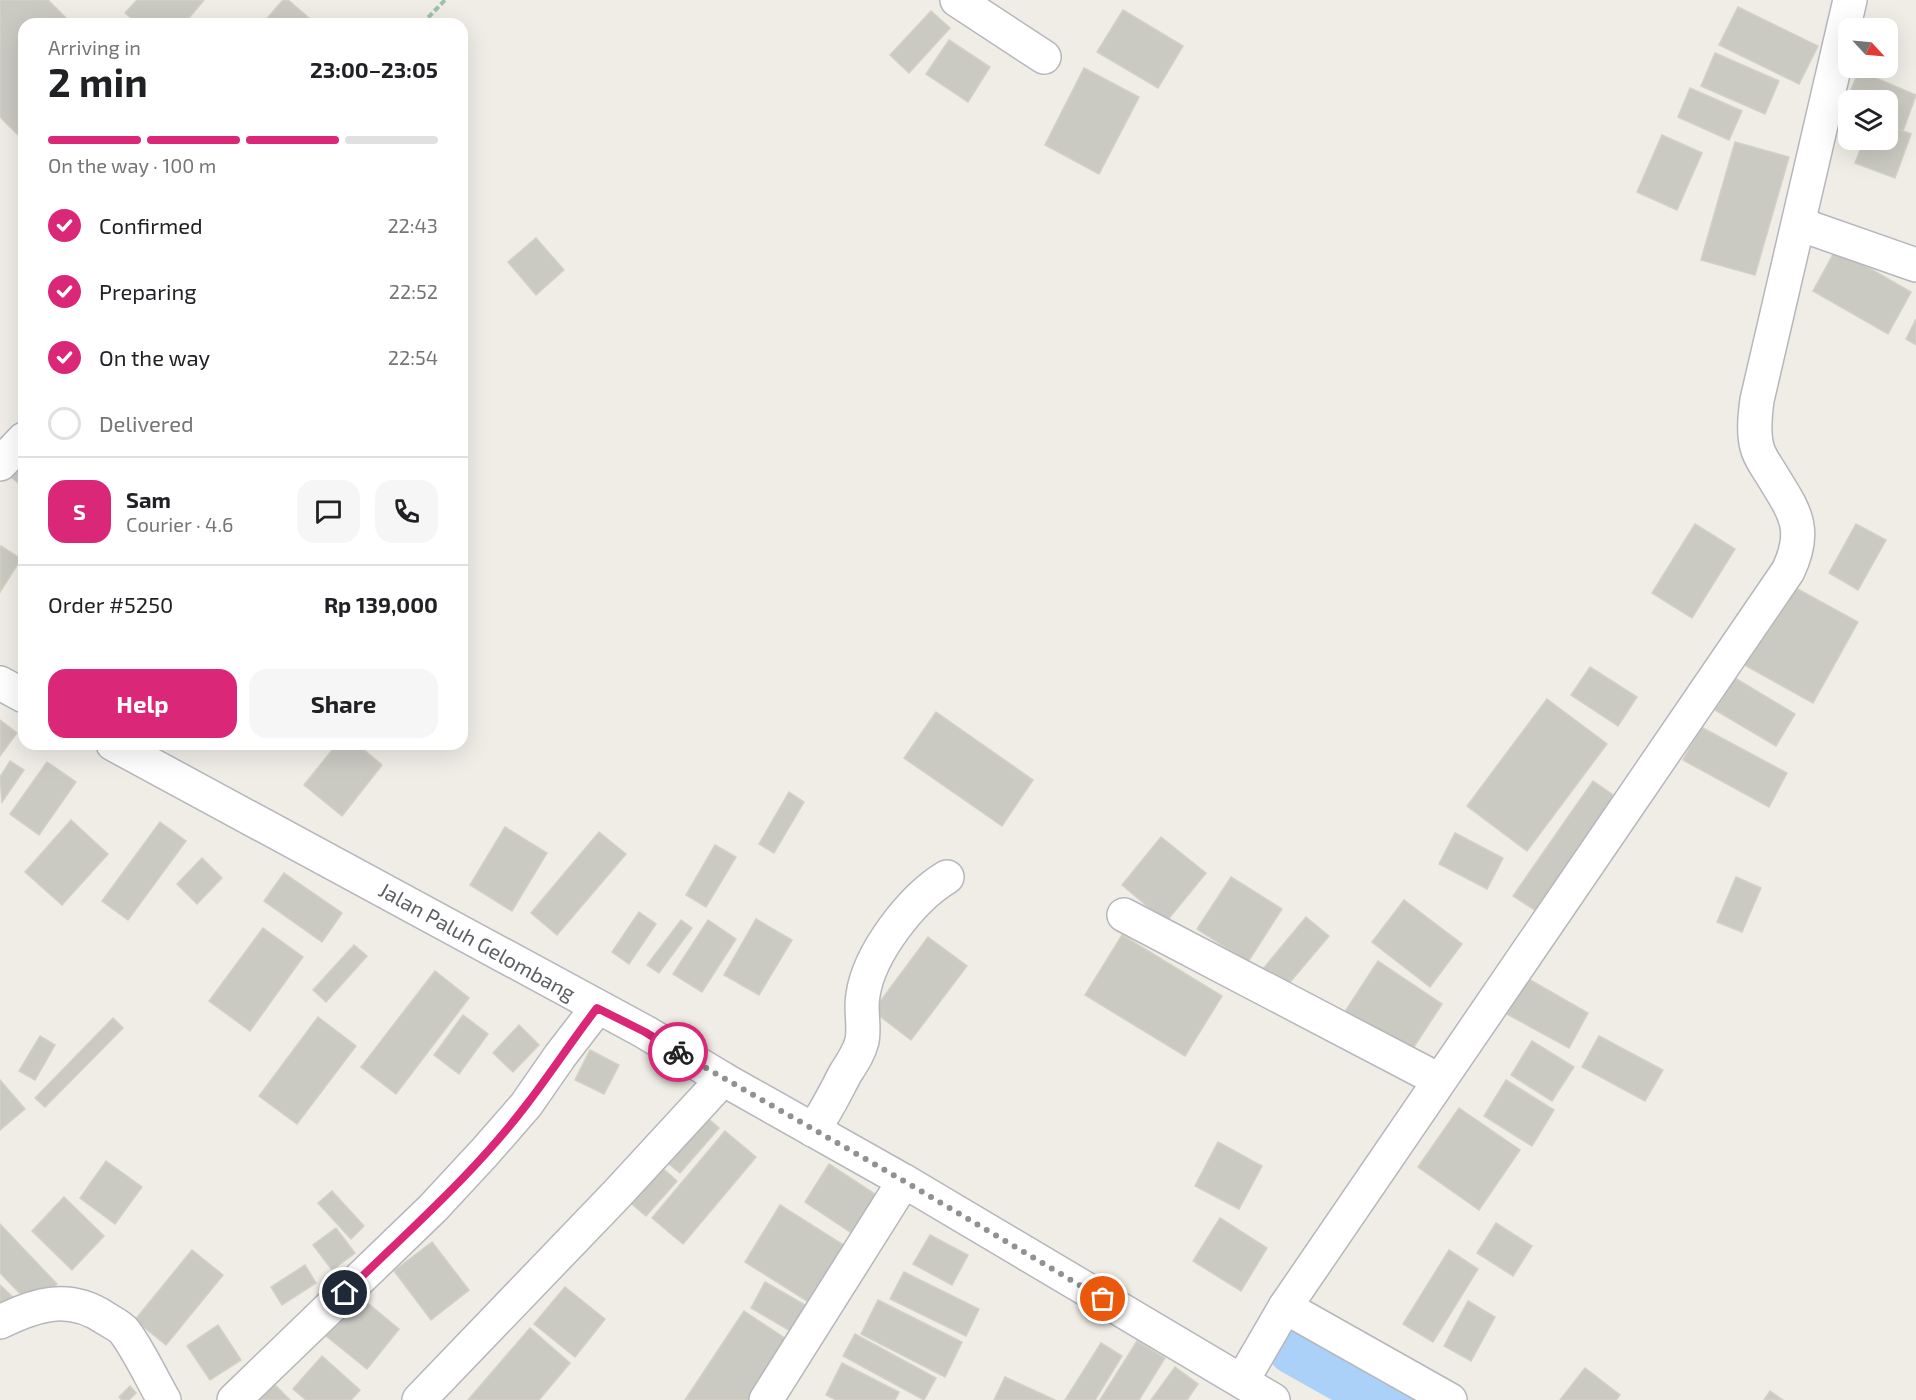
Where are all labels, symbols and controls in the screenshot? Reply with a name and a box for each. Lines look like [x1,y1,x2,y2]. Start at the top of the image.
north arrow [1838,18,1898,78]
map controls [1838,18,1898,150]
text: Arriving in [48,35,141,59]
text: 23:00–23:05 [310,56,438,82]
text: 2 min [48,58,148,105]
button: layers [1838,90,1898,150]
text: On the way · 100 m [48,153,216,177]
icon: check [48,209,81,242]
text: Confirmed [99,212,203,238]
text: 22:43 [387,213,438,237]
icon: check [48,275,81,308]
text: Preparing [99,278,197,304]
text: 22:52 [389,279,438,303]
icon: check [48,341,81,374]
text: On the way [99,344,210,370]
text: 22:54 [388,345,438,369]
text: Delivered [99,410,194,436]
button: chat [297,480,360,543]
button: phone [375,480,438,543]
text: Sam [126,486,171,512]
text: S [73,498,86,524]
text: Courier · 4.6 [126,512,233,536]
text: Order #5250 [48,591,173,617]
text: Rp 139,000 [324,591,438,617]
button: Help [48,669,237,738]
button: Share [249,669,438,738]
street label: Jalan Paluh Gelombang [375,876,581,1005]
courier [648,1022,708,1082]
icon: bike [662,1036,695,1069]
pin [319,1267,370,1318]
pin [1077,1273,1128,1324]
icon: home [328,1276,361,1309]
icon: bag [1086,1282,1119,1315]

